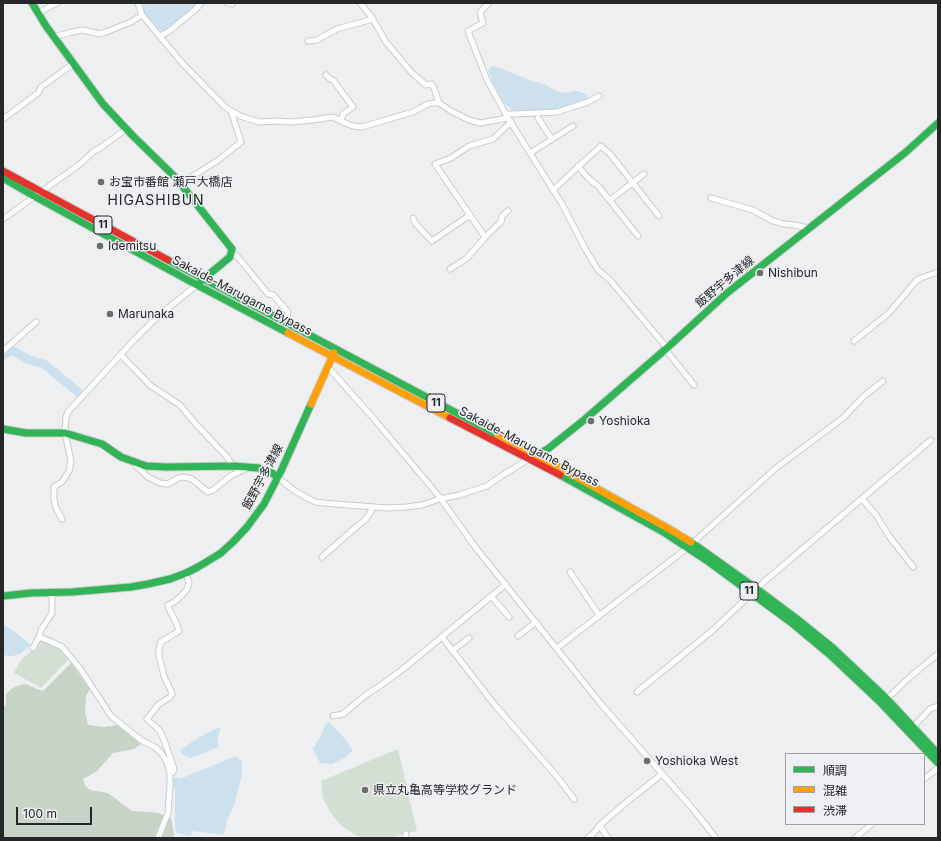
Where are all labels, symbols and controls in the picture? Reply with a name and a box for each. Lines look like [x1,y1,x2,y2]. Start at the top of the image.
place label: お宝市番館 瀬戸大橋店 [109,175,232,189]
marker: お宝市番館 瀬戸大橋店 [96,177,106,187]
district label: HIGASHIBUN [107,193,205,209]
road number: 11 [94,216,112,234]
place label: Idemitsu [108,239,156,253]
marker: Idemitsu [95,241,105,251]
street label: Sakaide-Marugame Bypass [170,253,314,339]
street label: 飯野宇多津線 [693,253,757,311]
place label: Nishibun [768,266,818,280]
marker: Nishibun [755,268,765,278]
place label: Marunaka [118,307,174,321]
marker: Marunaka [105,309,115,319]
road number: 11 [427,394,445,412]
street label: Sakaide-Marugame Bypass [457,404,601,490]
place label: Yoshioka [599,414,650,428]
marker: Yoshioka [586,416,596,426]
street label: 飯野宇多津線 [240,442,286,512]
road number: 11 [740,582,758,600]
legend [785,753,925,825]
place label: Yoshioka West [655,754,738,768]
marker: Yoshioka West [642,756,652,766]
text: 順調 [823,763,847,778]
place label: 県立丸亀高等学校グランド [373,783,517,797]
text: 混雑 [823,783,847,798]
marker: 県立丸亀高等学校グランド [360,785,370,795]
scale bar [18,799,94,825]
text: 渋滞 [823,803,847,818]
text: 100 m [23,806,57,821]

